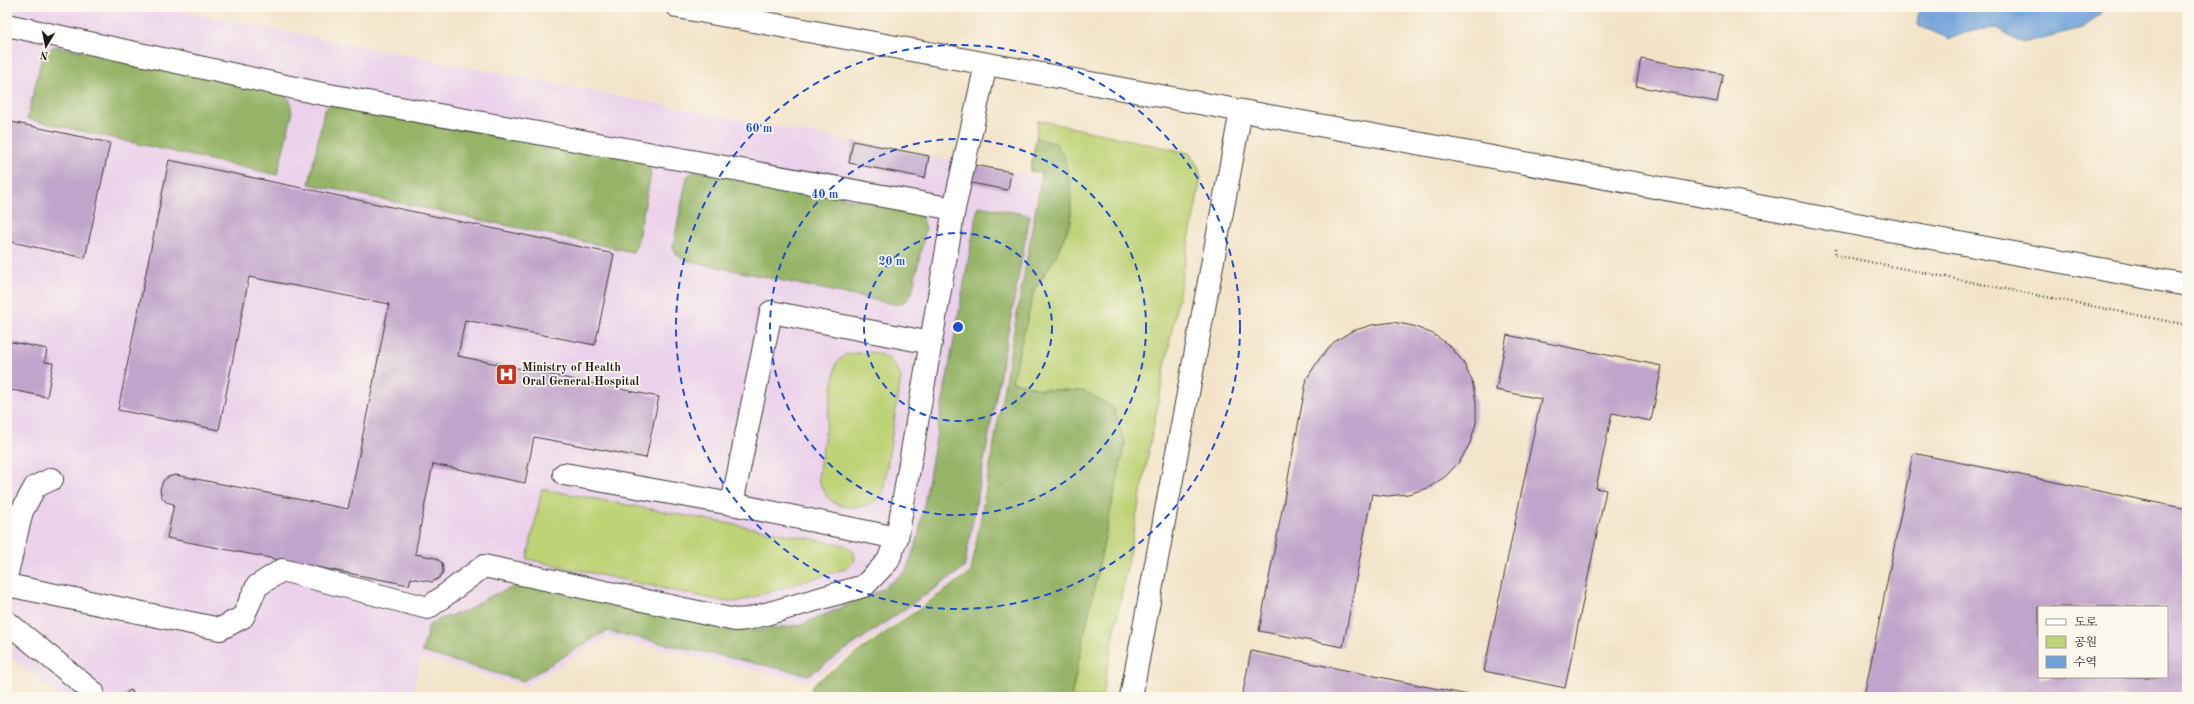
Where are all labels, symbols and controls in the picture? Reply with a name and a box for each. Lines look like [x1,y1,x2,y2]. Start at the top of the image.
north arrow [26,26,66,66]
text: N [39,48,50,61]
text: 60 m [746,123,773,135]
text: 40 m [812,189,839,201]
text: 20 m [879,256,906,268]
centre of rings [951,320,965,334]
hospital icon: Ministry of Health Oral General Hospital [493,361,519,387]
place label: Ministry of Health Oral General Hospital [522,362,640,388]
legend [2038,606,2168,678]
text: 도로 [2074,616,2098,629]
text: 공원 [2074,636,2097,649]
text: 수역 [2074,656,2097,669]

